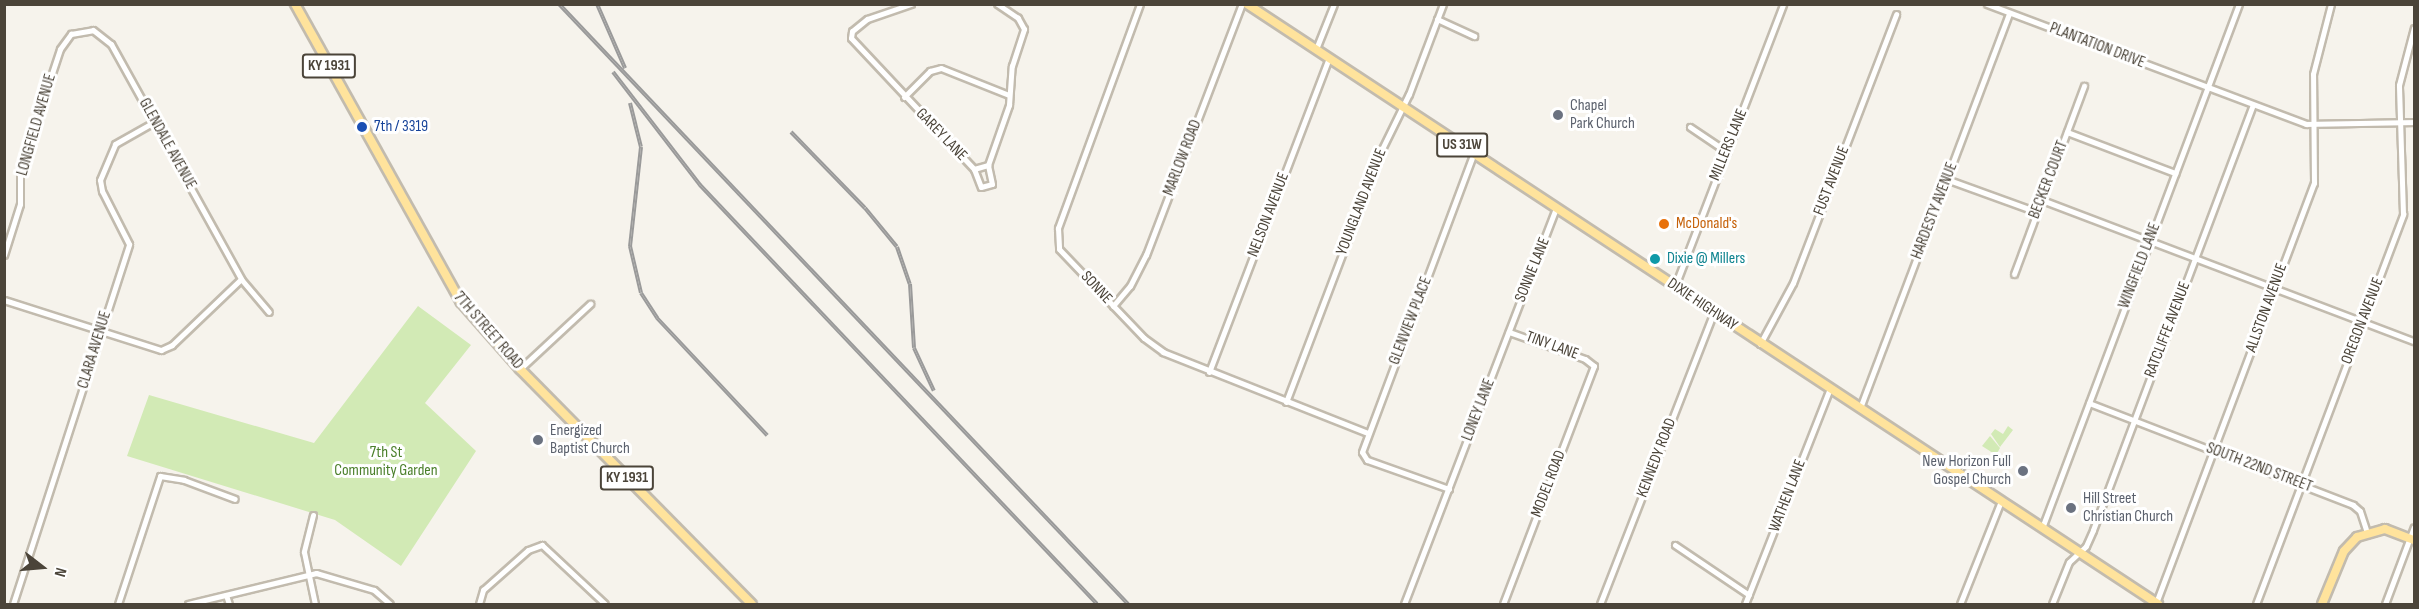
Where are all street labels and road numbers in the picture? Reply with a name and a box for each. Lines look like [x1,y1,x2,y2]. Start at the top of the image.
street label: PLANTATION DRIVE [2047,19,2147,73]
road number: KY 1931 [300,54,358,78]
street label: LONGFIELD AVENUE [13,72,61,178]
street label: GLENDALE AVENUE [134,95,200,193]
street label: GAREY LANE [911,105,971,165]
street label: MILLERS LANE [1706,106,1752,184]
street label: MARLOW ROAD [1160,117,1206,199]
road number: US 31W [1435,133,1489,157]
street label: BECKER COURT [2025,138,2073,222]
street label: FUST AVENUE [1810,144,1854,218]
street label: YOUNGLAND AVENUE [1333,146,1391,258]
street label: HARDESTY AVENUE [1908,160,1962,262]
street label: NELSON AVENUE [1244,170,1294,260]
street label: WINGFIELD LANE [2115,221,2165,311]
street label: SONNE LANE [1511,235,1555,305]
street label: ALLSTON AVENUE [2242,261,2292,355]
street label: SONNE [1076,268,1116,308]
street label: GLENVIEW PLACE [1385,274,1437,368]
street label: DIXIE HIGHWAY [1663,275,1741,335]
street label: OREGON AVENUE [2338,275,2388,367]
street label: RATCLIFFE AVENUE [2141,279,2195,381]
street label: 7TH STREET ROAD [449,288,527,374]
street label: CLARA AVENUE [74,309,116,391]
street label: TINY LANE [1523,328,1581,364]
street label: LONEY LANE [1458,376,1500,444]
street label: KENNEDY ROAD [1633,416,1681,500]
street label: SOUTH 22ND STREET [2203,439,2315,497]
street label: MODEL ROAD [1527,448,1571,520]
street label: WATHEN LANE [1765,457,1811,535]
road number: KY 1931 [598,466,656,490]

